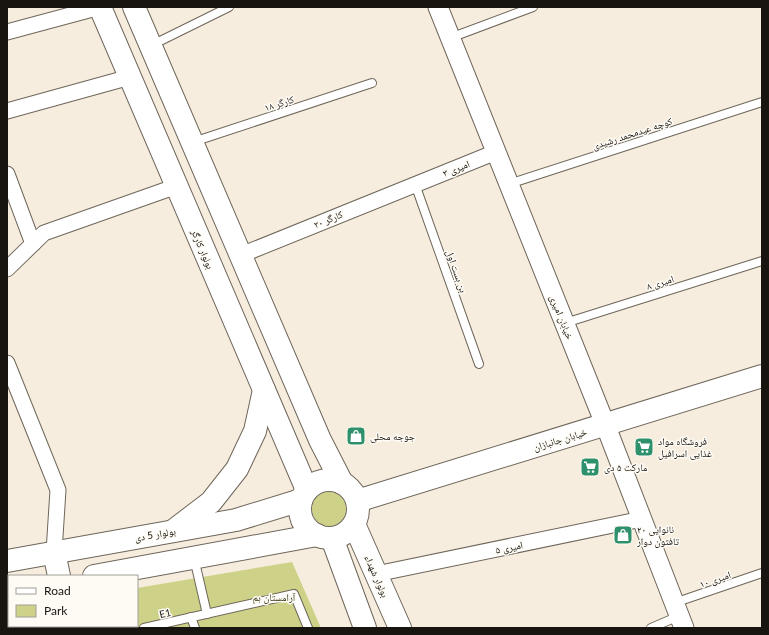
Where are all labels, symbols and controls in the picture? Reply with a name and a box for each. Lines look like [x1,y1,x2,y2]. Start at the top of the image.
street label: کارگر ۱۸ [263,93,295,113]
street label: کوچه عیدمحمد رشیدی [591,114,674,153]
street label: امیری ۳ [441,157,472,180]
street label: کارگر ۲۰ [312,208,344,230]
street label: بولوار کارگر [189,227,217,271]
street label: بن بست اول [443,248,470,294]
street label: امیری ۸ [645,272,675,293]
street label: خیابان امیری [547,293,577,342]
shop icon: جوجه محلی [345,425,367,447]
street label: خیابان جانبازان [532,425,589,454]
place label: جوجه محلی [370,430,416,443]
place label: فروشگاه مواد غذایی اسرافیل [658,435,712,460]
supermarket icon: فروشگاه مواد غذایی اسرافیل [633,436,655,458]
supermarket icon: مارکت ۵ دی [579,456,601,478]
place label: مارکت ۵ دی [604,461,648,474]
place label: نانوایی ۲۰ تافتون دوار [636,523,679,548]
street label: بولوار 5 دی [133,524,177,545]
shop icon: نانوایی ۲۰ تافتون دوار [612,524,634,546]
street label: امیری ۵ [494,538,524,557]
street label: بولوار شهداء [362,553,392,599]
street label: امیری ۱۰ [698,568,733,591]
legend [8,575,138,627]
text: Road [44,583,71,598]
park label: آرامستان بم [253,591,296,605]
text: Park [44,603,68,618]
street label: E1 [158,606,172,620]

